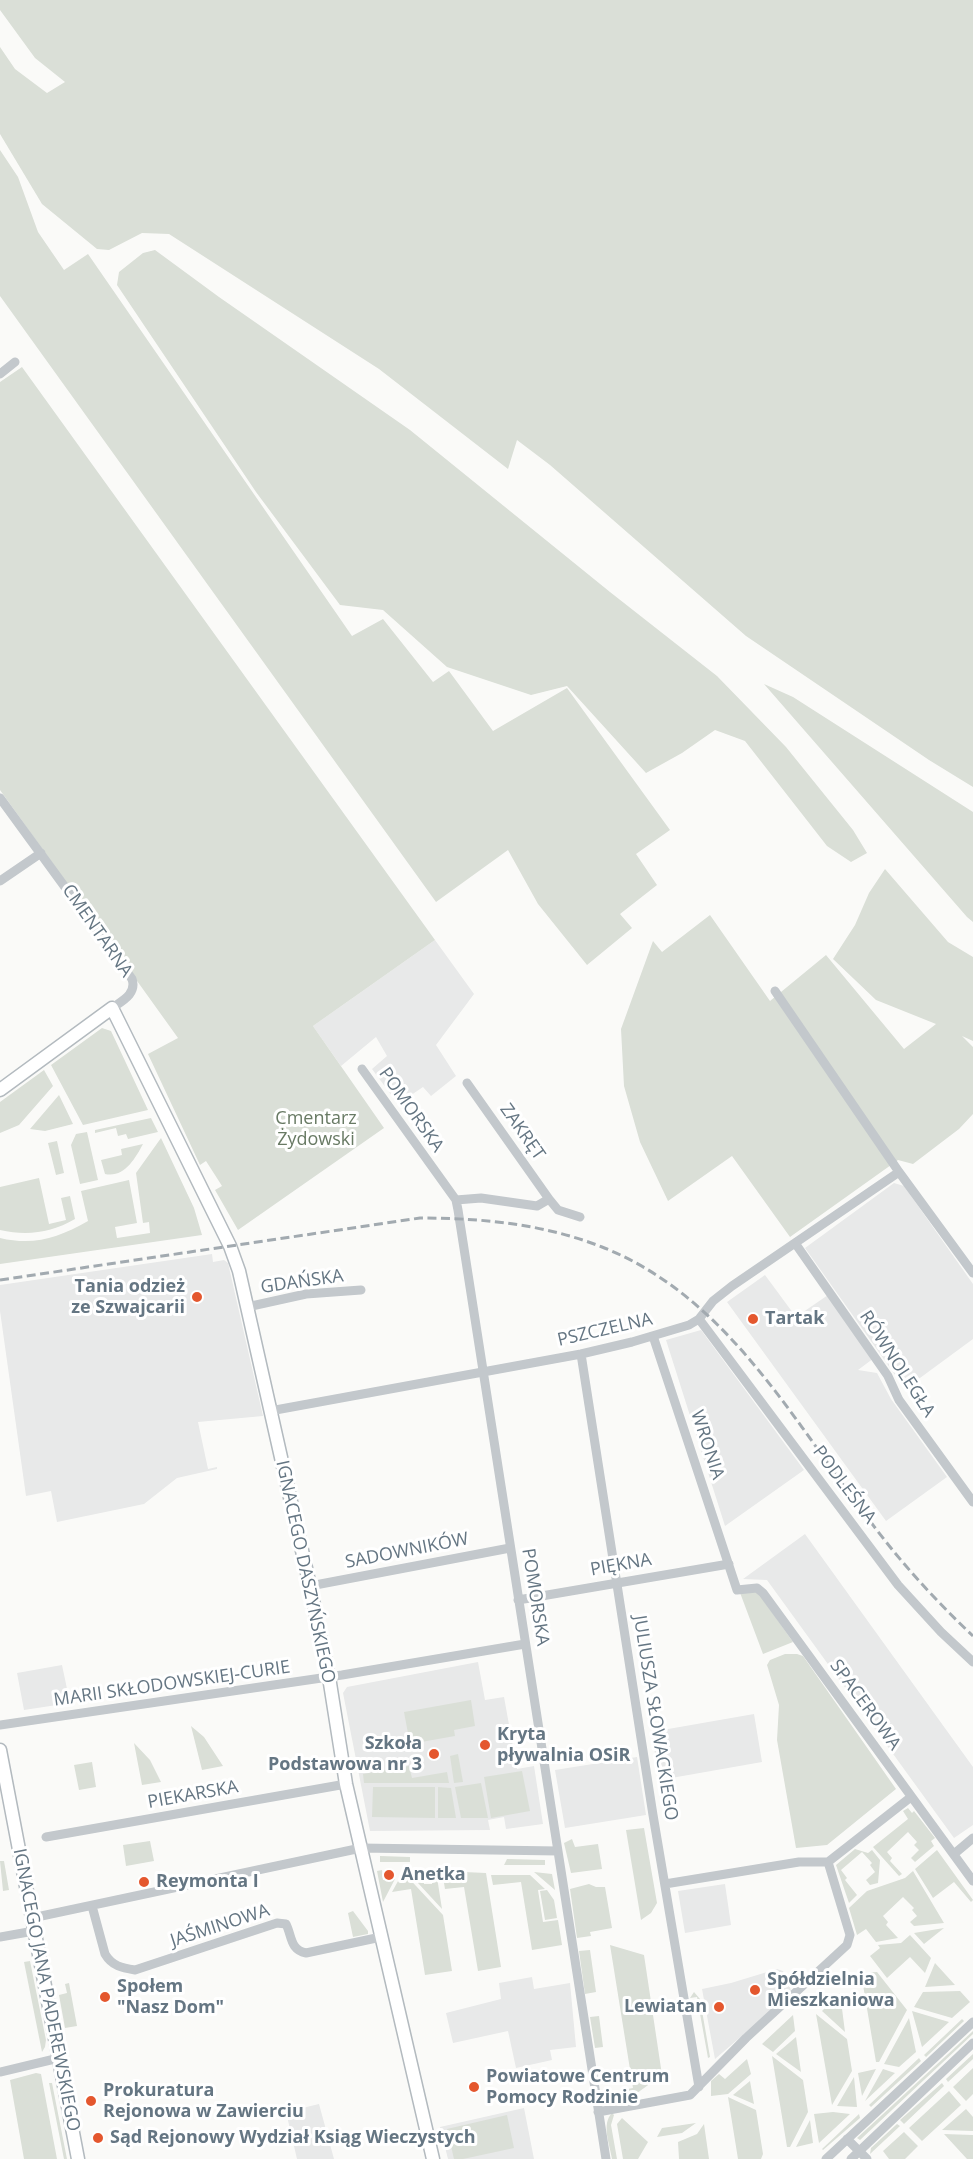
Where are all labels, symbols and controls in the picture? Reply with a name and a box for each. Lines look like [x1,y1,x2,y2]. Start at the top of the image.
street label: CMENTARNA [57,880,137,982]
street label: POMORSKA [374,1064,448,1156]
street label: ZAKRĘT [495,1100,549,1164]
park label: Cmentarz Żydowski [275,1108,357,1150]
street label: GDAŃSKA [259,1266,345,1298]
place label: Tania odzież ze Szwajcarii [71,1276,185,1318]
marker: Tania odzież ze Szwajcarii [190,1290,204,1304]
street label: RÓWNOLEGŁA [855,1307,939,1421]
place label: Tartak [765,1308,824,1330]
street label: PSZCZELNA [555,1309,655,1351]
marker: Tartak [746,1312,760,1326]
street label: WRONIA [686,1408,728,1482]
street label: PODLEŚNA [808,1442,880,1528]
street label: IGNACEGO DASZYŃSKIEGO [271,1459,339,1685]
street label: SADOWNIKÓW [344,1528,470,1574]
street label: POMORSKA [517,1547,553,1647]
street label: PIĘKNA [589,1549,653,1581]
street label: JULIUSZA SŁOWACKIEGO [628,1614,682,1822]
street label: SPACEROWA [825,1656,905,1754]
street label: MARII SKŁODOWSKIEJ-CURIE [52,1657,292,1711]
place label: Kryta pływalnia OSiR [497,1724,630,1766]
place label: Szkoła Podstawowa nr 3 [268,1733,422,1776]
marker: Kryta pływalnia OSiR [478,1738,492,1752]
marker: Szkoła Podstawowa nr 3 [427,1747,441,1761]
street label: PIEKARSKA [146,1776,240,1814]
street label: IGNACEGO JANA PADEREWSKIEGO [8,1847,84,2133]
place label: Anetka [401,1864,466,1886]
marker: Anetka [382,1868,396,1882]
place label: Reymonta I [156,1871,259,1893]
marker: Reymonta I [137,1875,151,1889]
street label: JAŚMINOWA [168,1900,272,1952]
place label: Spółdzielnia Mieszkaniowa [767,1969,895,2012]
place label: Społem "Nasz Dom" [117,1976,224,2018]
marker: Spółdzielnia Mieszkaniowa [748,1983,762,1997]
marker: Społem "Nasz Dom" [98,1990,112,2004]
place label: Lewiatan [624,1996,707,2018]
marker: Lewiatan [712,2000,726,2014]
place label: Powiatowe Centrum Pomocy Rodzinie [486,2066,669,2108]
place label: Prokuratura Rejonowa w Zawierciu [103,2080,304,2122]
marker: Powiatowe Centrum Pomocy Rodzinie [467,2080,481,2094]
marker: Prokuratura Rejonowa w Zawierciu [84,2094,98,2108]
place label: Sąd Rejonowy Wydział Ksiąg Wieczystych [110,2127,476,2149]
marker: Sąd Rejonowy Wydział Ksiąg Wieczystych [91,2131,105,2145]

